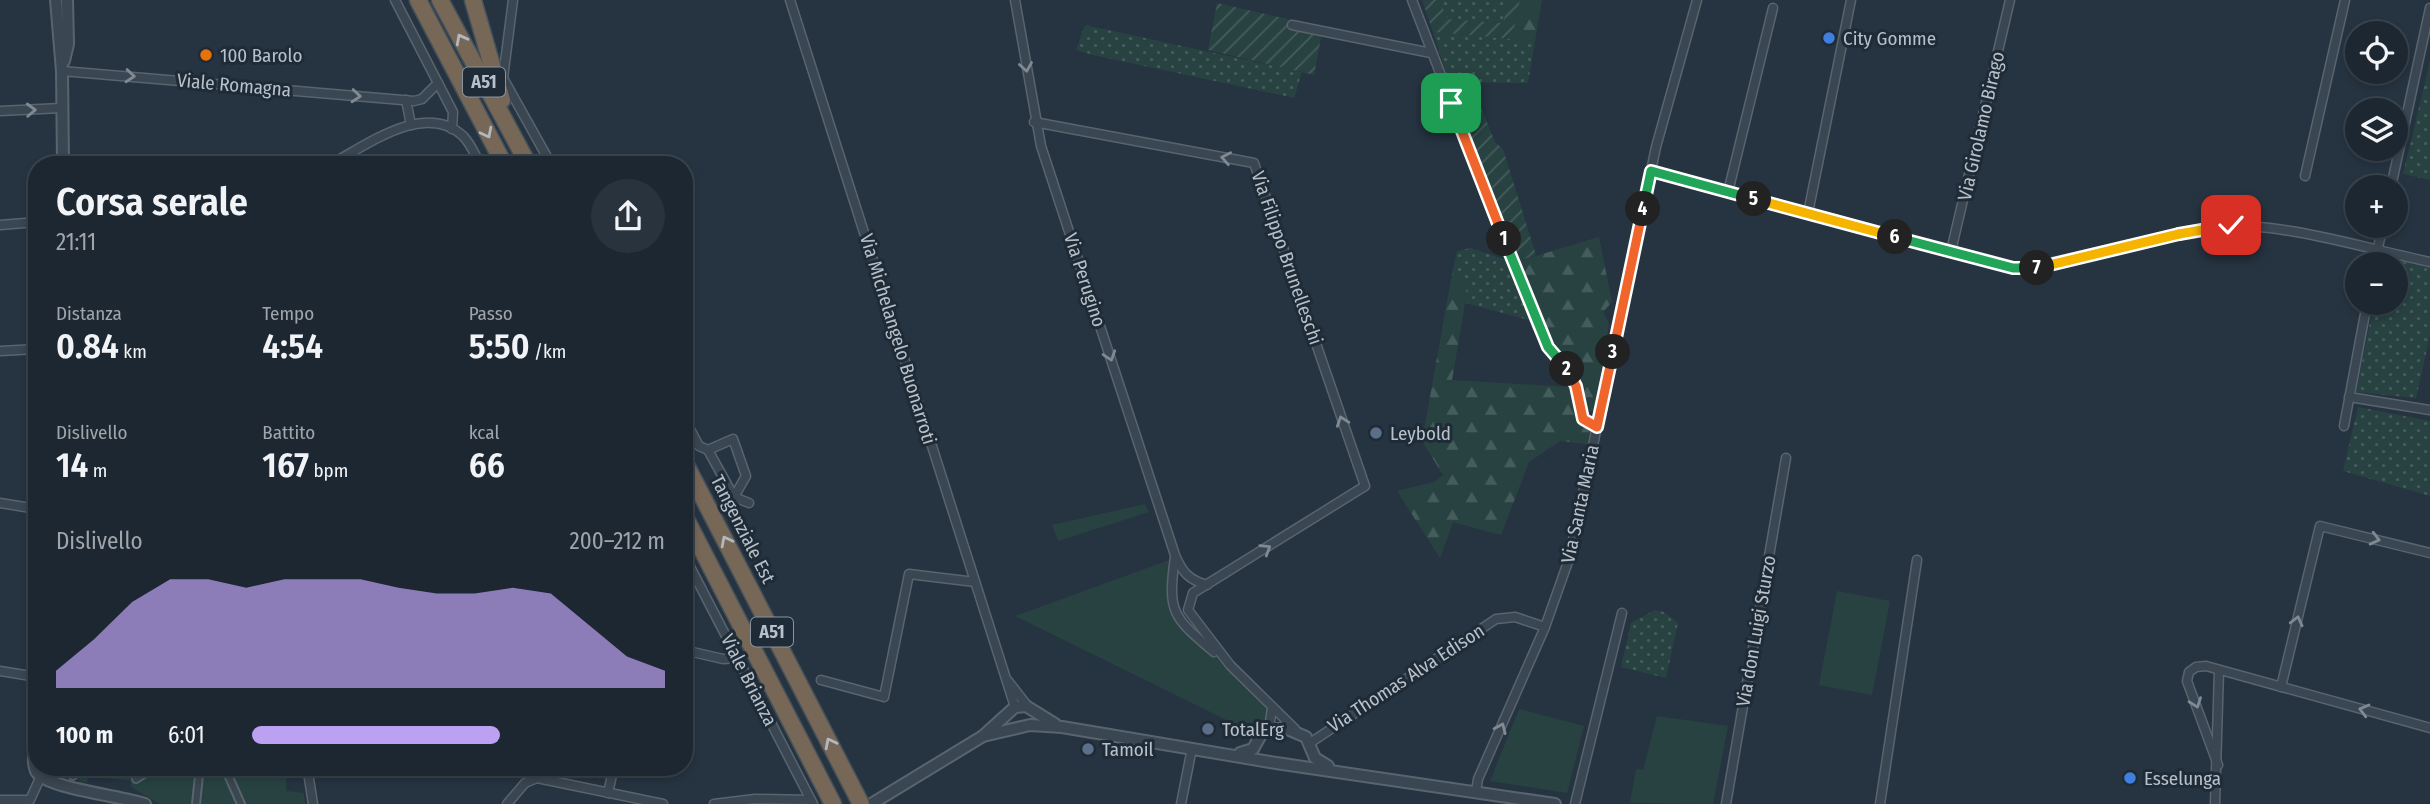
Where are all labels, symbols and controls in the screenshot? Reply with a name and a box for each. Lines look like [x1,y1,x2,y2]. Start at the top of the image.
map controls [2345,21,2408,315]
button: locate [2345,21,2408,84]
place label: City Gomme [1843,27,1936,50]
marker: City Gomme [1821,30,1837,46]
one-way arrow [456,34,470,47]
place label: 100 Barolo [220,44,302,67]
marker: 100 Barolo [198,47,214,63]
street label: Via Girolamo Birago [1953,49,2009,203]
one-way arrow [1018,61,1033,73]
road number: A51 [463,68,505,96]
one-way arrow [124,69,135,84]
street label: Viale Romagna [176,69,292,101]
pin [1421,73,1481,133]
icon: arrive [1432,84,1470,122]
one-way arrow [351,88,362,103]
button: layers [2345,98,2408,161]
one-way arrow [25,102,36,117]
one-way arrow [479,126,493,138]
one-way arrow [1221,151,1233,166]
street label: Via Filippo Brunelleschi [1247,168,1327,348]
button: + [2345,175,2408,238]
text: Corsa serale [56,179,248,225]
button: share [591,179,665,253]
pin: 5 [1736,182,1772,216]
text: 5 [1749,187,1758,210]
pin: 4 [1626,192,1660,227]
pin [2201,195,2261,255]
text: 4 [1638,197,1647,220]
icon: check [2212,206,2250,244]
pin: 6 [1878,219,1912,254]
pin: 1 [1486,222,1522,256]
text: 6 [1890,225,1899,248]
text: 1 [1499,227,1508,250]
text: 21:11 [56,228,96,256]
street label: Via Perugino [1059,230,1111,330]
street label: Via Michelangelo Buonarroti [855,231,941,447]
pin: 7 [2020,250,2054,286]
button: − [2345,252,2408,315]
text: 7 [2032,256,2041,279]
text: Distanza [56,302,122,325]
text: Tempo [262,302,314,325]
text: Passo [469,302,513,325]
text: 0.84 [56,325,119,367]
text: 4:54 [262,325,323,367]
text: 5:50 [469,325,530,367]
pin: 3 [1596,334,1630,370]
text: km [119,340,147,363]
text: /km [530,340,566,363]
text: 3 [1608,340,1617,363]
one-way arrow [1102,349,1116,361]
pin: 2 [1550,352,1584,386]
text: 2 [1562,357,1571,380]
one-way arrow [1336,415,1350,428]
text: Dislivello [56,421,127,444]
text: Battito [262,421,315,444]
text: kcal [469,421,499,444]
place label: Leybold [1390,422,1451,445]
marker: Leybold [1368,425,1384,441]
street label: Via Santa Maria [1556,443,1604,565]
text: 14 [56,444,88,486]
text: 167 [262,444,309,486]
text: 66 [469,444,505,486]
text: m [88,459,107,482]
text: bpm [309,459,348,482]
street label: Tangenziale Est [706,471,781,588]
text: Dislivello [56,527,142,555]
text: 200–212 m [570,527,665,555]
one-way arrow [2369,531,2381,545]
one-way arrow [720,536,734,548]
one-way arrow [1258,545,1271,558]
street label: Via don Luigi Sturzo [1731,554,1781,708]
one-way arrow [2289,615,2303,627]
road number: A51 [751,618,793,646]
street label: Via Thomas Alva Edison [1323,619,1489,737]
street label: Viale Brianza [716,630,782,730]
one-way arrow [2188,697,2202,709]
one-way arrow [2358,703,2370,718]
place label: TotalErg [1222,718,1284,741]
text: 100 m [56,721,113,749]
text: 6:01 [168,721,205,749]
marker: TotalErg [1200,721,1216,737]
one-way arrow [1493,723,1507,735]
one-way arrow [824,738,838,750]
place label: Tamoil [1102,738,1154,761]
marker: Tamoil [1080,741,1096,757]
place label: Esselunga [2144,767,2221,790]
marker: Esselunga [2122,770,2138,786]

